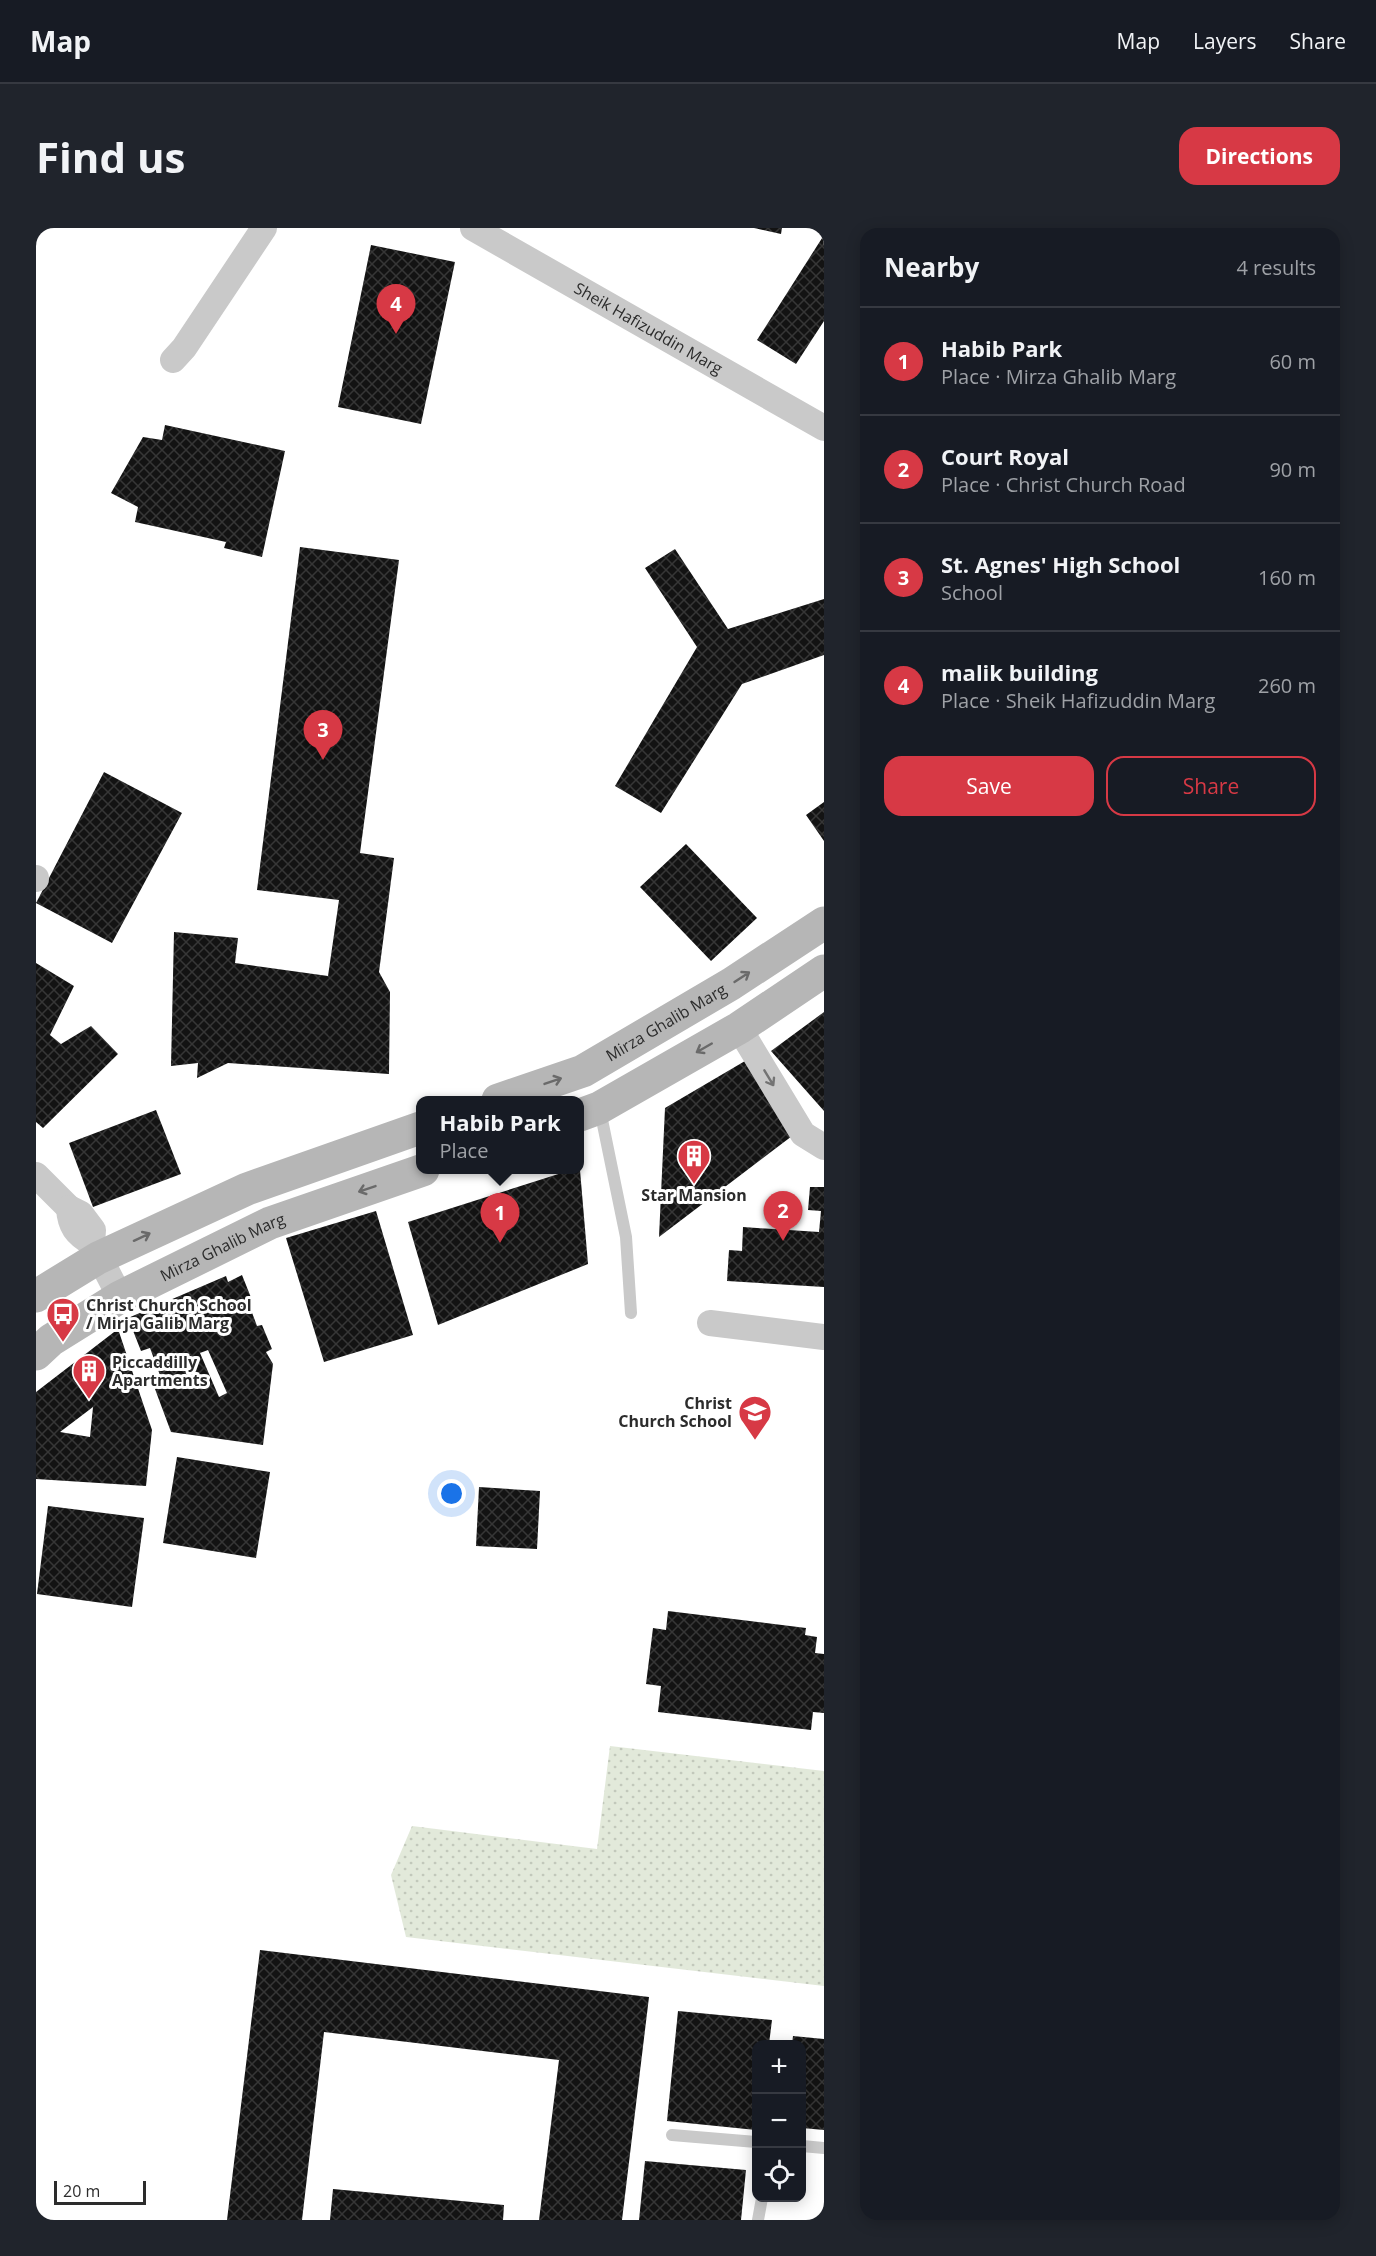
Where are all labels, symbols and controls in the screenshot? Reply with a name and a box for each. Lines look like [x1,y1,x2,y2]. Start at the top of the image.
text: Map [30,22,91,60]
text: Map [1117,27,1160,55]
text: Layers [1193,27,1257,55]
text: Share [1290,27,1346,55]
button: Directions [1179,127,1340,185]
text: Find us [36,128,185,185]
text: Nearby [884,249,979,285]
text: 4 results [1236,254,1316,281]
street label: Sheik Hafizuddin Marg [570,277,727,379]
pin: 4 [376,285,416,334]
text: Habib Park [941,333,1062,363]
text: 1 [898,348,909,375]
text: 60 m [1269,348,1316,375]
text: Place · Mirza Ghalib Marg [941,363,1176,390]
text: Court Royal [941,441,1069,471]
text: 2 [898,456,909,483]
text: 90 m [1269,456,1316,483]
text: Place · Christ Church Road [941,471,1186,498]
text: St. Agnes' High School [941,549,1180,579]
text: 3 [898,564,909,591]
text: 160 m [1258,564,1316,591]
text: School [941,579,1003,606]
text: malik building [941,657,1098,687]
text: 4 [898,672,909,699]
text: 260 m [1258,672,1316,699]
text: Place · Sheik Hafizuddin Marg [941,687,1215,714]
pin: 3 [304,710,342,760]
button: Save [884,756,1094,816]
button: Share [1106,756,1316,816]
one-way arrow [733,971,749,983]
street label: Mirza Ghalib Marg [602,978,731,1066]
one-way arrow [696,1042,713,1054]
one-way arrow [764,1069,776,1086]
one-way arrow [543,1075,562,1086]
popup [416,1096,584,1174]
text: Habib Park [439,1107,561,1137]
text: Place [439,1137,488,1164]
building icon: Star Mansion [676,1138,712,1185]
one-way arrow [358,1184,377,1195]
place label: Star Mansion [641,1184,747,1206]
pin: 2 [764,1192,802,1241]
pin: 1 [480,1194,520,1243]
street label: Mirza Ghalib Marg [156,1208,288,1287]
one-way arrow [133,1231,151,1242]
place label: Christ Church School / Mirja Galib Marg [86,1294,252,1334]
bus stop icon: Christ Church School / Mirja Galib Marg [45,1296,81,1343]
place label: Piccaddilly Apartments [112,1351,208,1391]
building icon: Piccaddilly Apartments [71,1353,107,1400]
place label: Christ Church School [618,1392,732,1432]
school or university icon: Christ Church School [737,1394,773,1441]
your location [437,1479,466,1508]
map controls [752,2040,806,2202]
button: + [752,2040,806,2094]
button: − [752,2094,806,2148]
button: locate [752,2148,806,2202]
scale bar [54,2178,146,2206]
text: 20 m [63,2180,100,2202]

